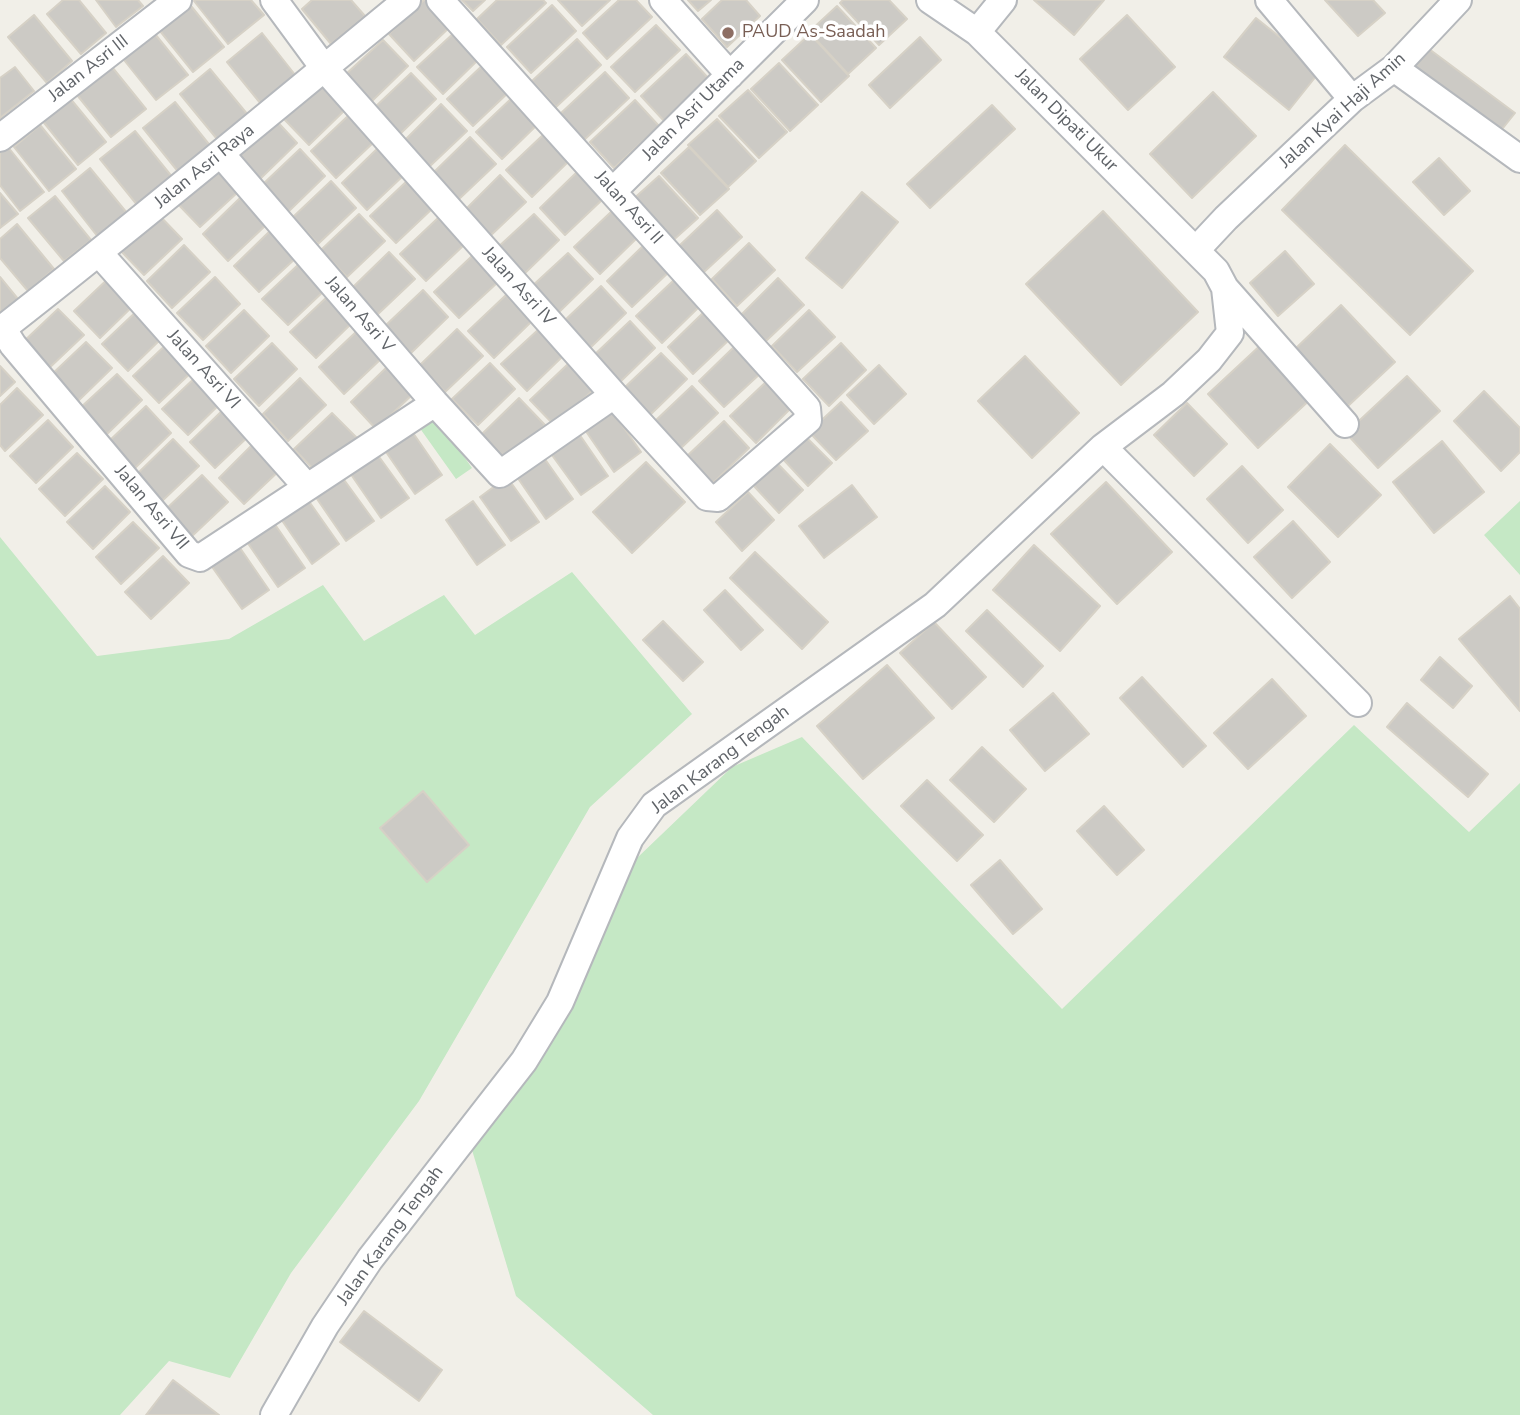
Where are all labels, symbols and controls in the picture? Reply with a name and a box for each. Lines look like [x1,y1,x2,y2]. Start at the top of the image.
place label: PAUD As-Saadah [742,22,886,44]
marker: PAUD As-Saadah [720,25,736,41]
street label: Jalan Asri III [45,31,133,107]
street label: Jalan Kyai Haji Amin [1275,49,1411,173]
street label: Jalan Asri Utama [638,54,750,166]
street label: Jalan Dipati Ukur [1010,65,1122,177]
street label: Jalan Asri Raya [151,120,259,214]
street label: Jalan Asri II [589,167,667,249]
street label: Jalan Asri IV [477,243,559,331]
street label: Jalan Asri V [320,272,398,358]
street label: Jalan Asri VI [162,326,244,414]
street label: Jalan Asri VII [109,461,193,555]
street label: Jalan Karang Tengah [648,701,794,819]
street label: Jalan Karang Tengah [333,1162,449,1310]

